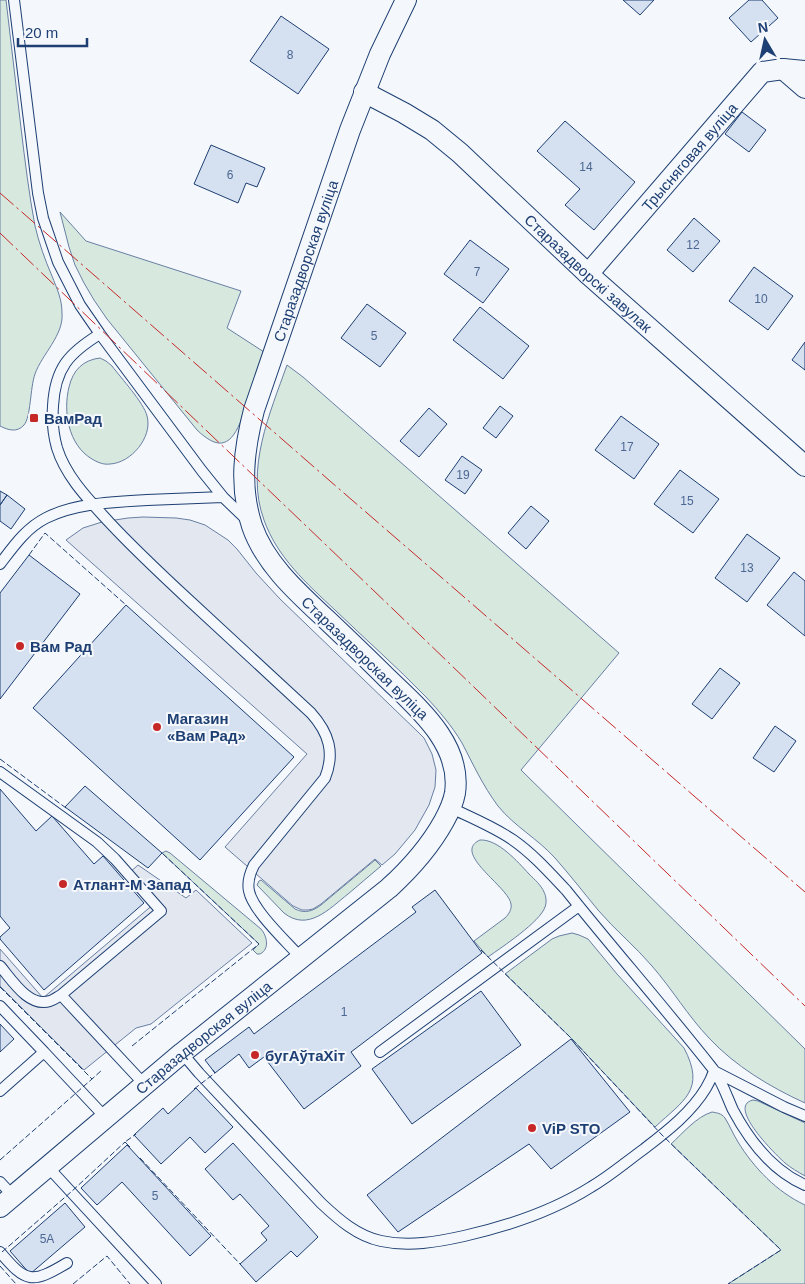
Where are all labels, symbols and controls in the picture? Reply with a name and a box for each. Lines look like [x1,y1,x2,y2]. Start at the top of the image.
scale bar [18,15,86,47]
north arrow [740,15,790,65]
text: N [757,18,769,36]
text: 20 m [25,24,58,41]
house number: 8 [287,48,294,62]
street label: Трысняговая вуліца [638,99,741,214]
house number: 14 [579,160,593,174]
house number: 6 [227,168,234,182]
street label: Старазадворская вуліца [270,177,341,344]
street label: Старазадворскі завулак [522,211,656,336]
house number: 12 [686,238,700,252]
house number: 7 [474,265,481,279]
house number: 10 [754,292,768,306]
house number: 5 [371,329,378,343]
place label: ВамРад [44,410,102,427]
marker: ВамРад [28,412,40,424]
house number: 17 [620,440,634,454]
house number: 19 [456,468,470,482]
house number: 15 [680,494,694,508]
house number: 13 [740,561,754,575]
street label: Старазадворская вуліца [298,593,432,724]
place label: Вам Рад [30,638,93,655]
marker: Вам Рад [14,640,26,652]
place label: Магазин «Вам Рад» [167,710,246,744]
marker: Магазин «Вам Рад» [151,721,163,733]
place label: Атлант-М Запад [73,876,192,893]
marker: Атлант-М Запад [57,878,69,890]
street label: Старазадворская вуліца [132,976,275,1097]
house number: 1 [341,1005,348,1019]
place label: бугАўтаХіт [265,1047,345,1064]
marker: бугАўтаХіт [249,1049,261,1061]
place label: ViP STO [542,1120,601,1137]
marker: ViP STO [526,1122,538,1134]
house number: 5 [152,1189,159,1203]
house number: 5А [40,1232,54,1246]

